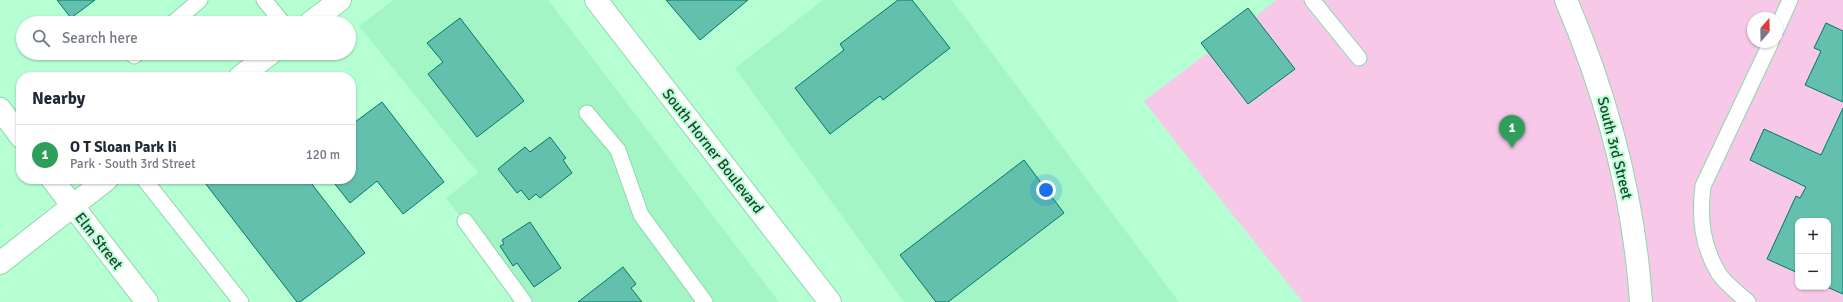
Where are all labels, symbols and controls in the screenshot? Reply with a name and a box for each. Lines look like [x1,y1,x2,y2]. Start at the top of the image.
north arrow [1747,12,1783,48]
search box [16,16,356,60]
icon: search [30,27,52,49]
text: Search here [62,29,138,47]
street label: South Horner Boulevard [659,85,767,217]
text: Nearby [32,88,85,109]
street label: South 3rd Street [1594,95,1636,201]
pin: 1 [1499,115,1525,148]
text: O T Sloan Park Ii [70,138,177,156]
text: 1 [41,147,49,163]
text: 120 m [306,147,340,163]
text: Park · South 3rd Street [70,156,196,172]
your location [1036,180,1056,200]
street label: Elm Street [71,209,127,273]
map controls [1795,218,1831,290]
button: + [1795,218,1831,254]
button: − [1795,254,1831,290]

